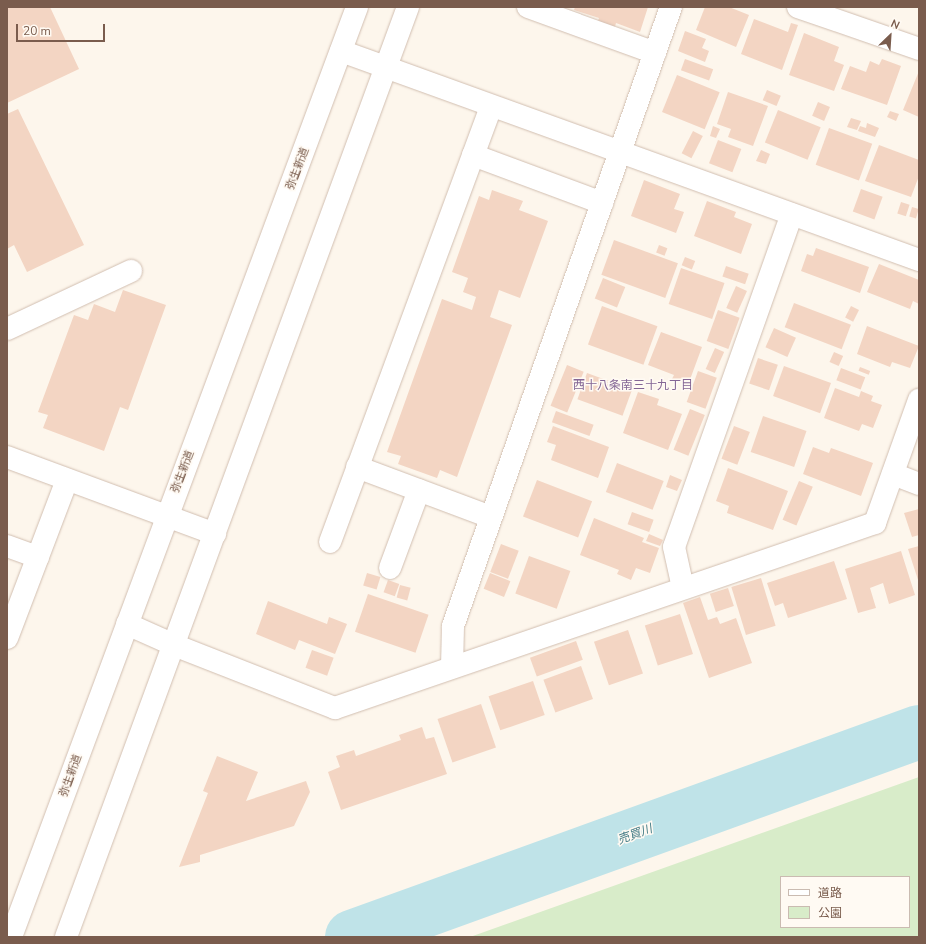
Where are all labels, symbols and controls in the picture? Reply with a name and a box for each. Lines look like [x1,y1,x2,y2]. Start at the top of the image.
scale bar [18,16,107,42]
north arrow [870,16,910,56]
text: N [888,16,902,33]
text: 20 m [23,23,51,39]
street label: 弥生新道 [284,146,312,192]
district label: 西十八条南三十九丁目 [573,379,693,393]
street label: 弥生新道 [169,449,197,495]
street label: 弥生新道 [57,753,85,799]
water label: 売買川 [616,822,654,848]
legend [780,876,910,928]
text: 道路 [818,885,842,901]
text: 公園 [818,905,842,921]

